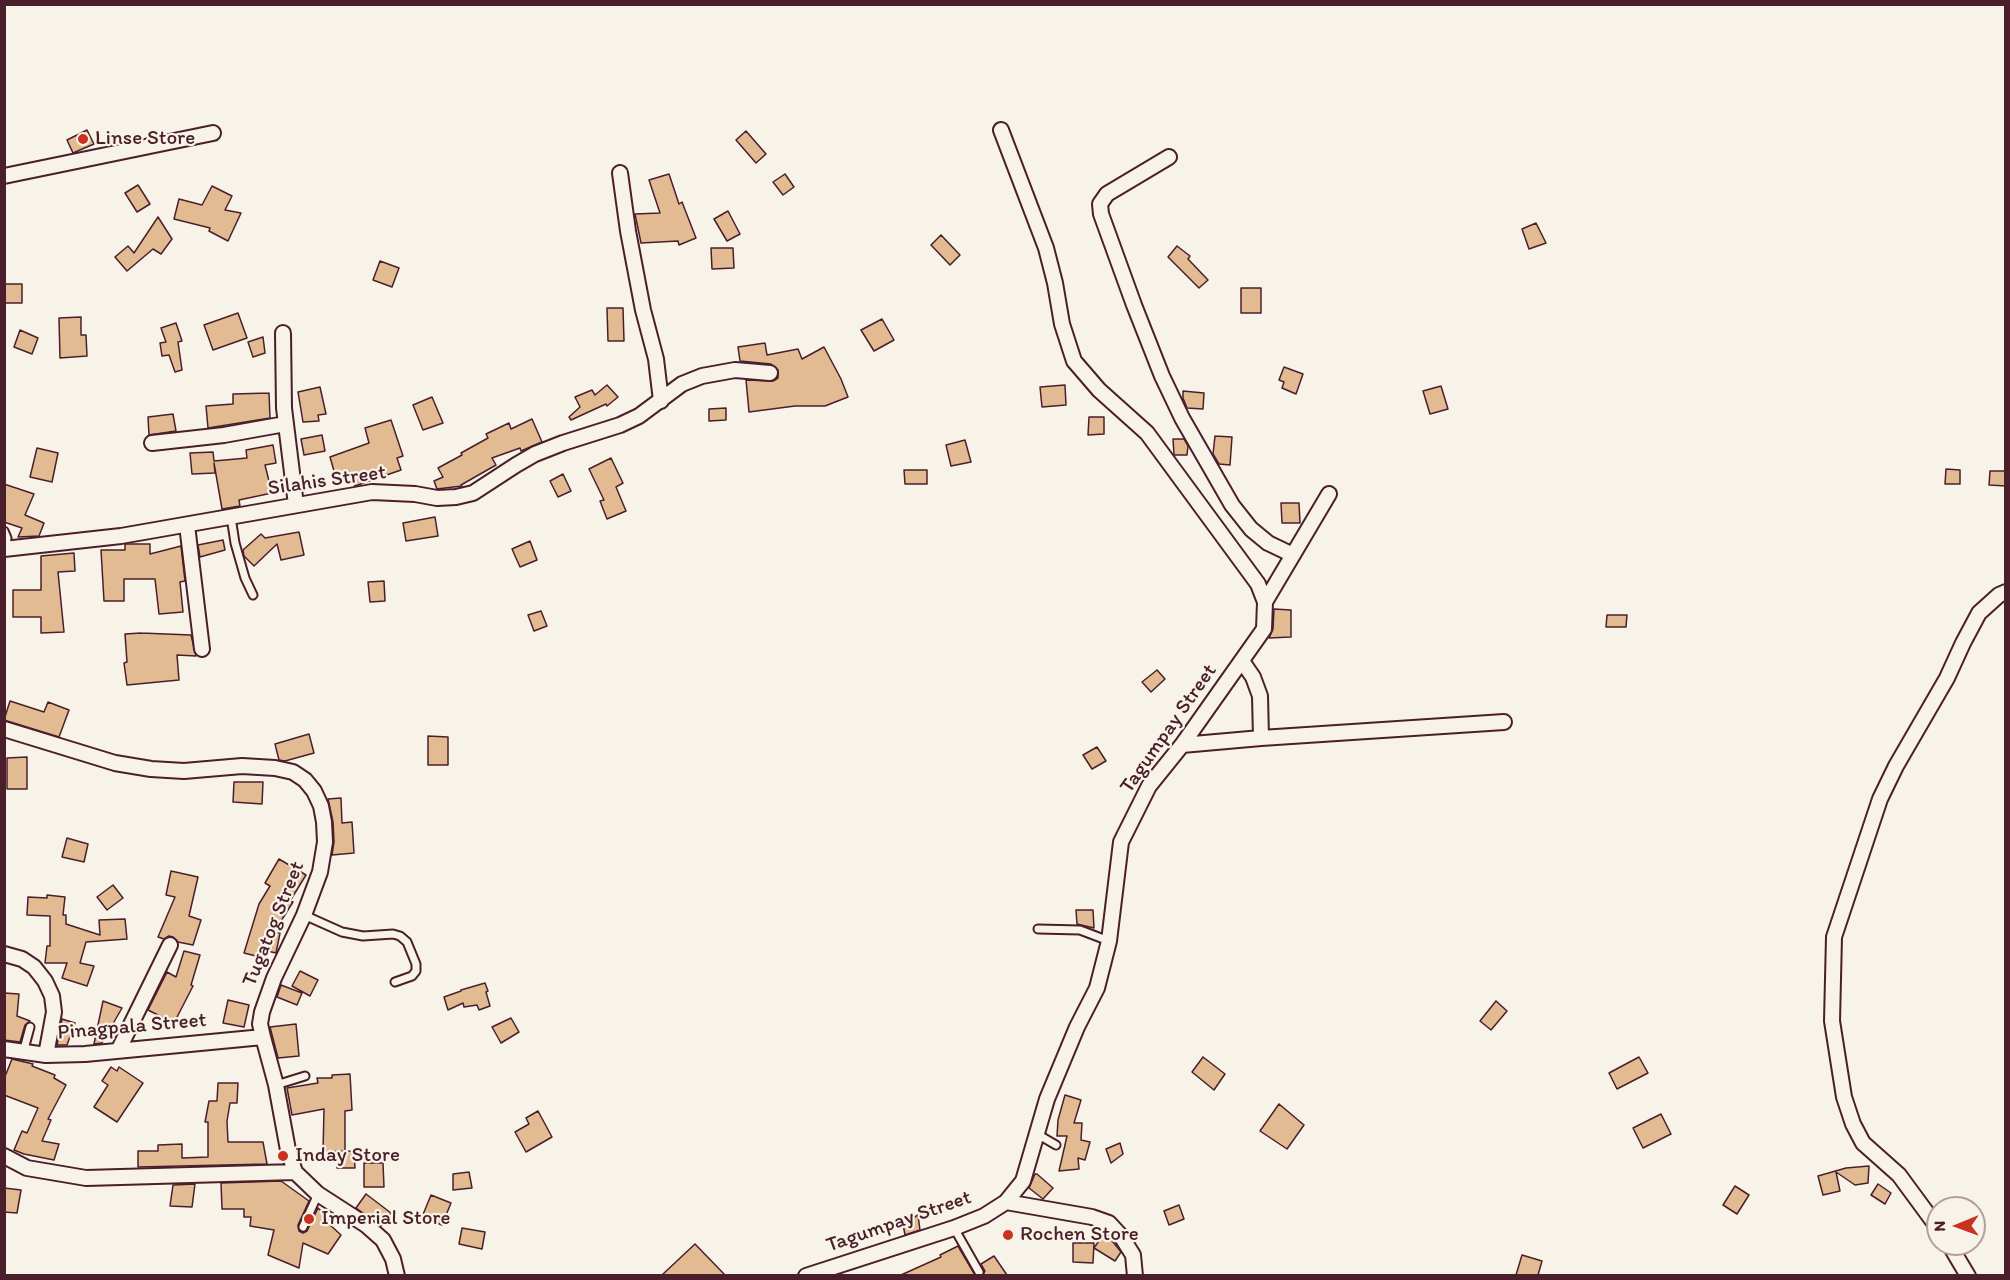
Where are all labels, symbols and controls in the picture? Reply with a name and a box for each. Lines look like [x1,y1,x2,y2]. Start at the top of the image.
place label: Linse Store [95,126,195,152]
marker: Linse Store [76,132,90,146]
street label: Silahis Street [266,460,388,502]
street label: Tagumpay Street [1115,660,1223,798]
street label: Tugatog Street [237,858,311,990]
street label: Pinagpala Street [57,1008,207,1046]
place label: Inday Store [295,1143,400,1169]
marker: Inday Store [276,1149,290,1163]
street label: Tagumpay Street [823,1185,975,1259]
north arrow [1926,1196,1986,1256]
place label: Imperial Store [321,1206,450,1232]
marker: Imperial Store [302,1212,316,1226]
text: N [1930,1221,1949,1232]
place label: Rochen Store [1020,1222,1139,1248]
marker: Rochen Store [1001,1228,1015,1242]

